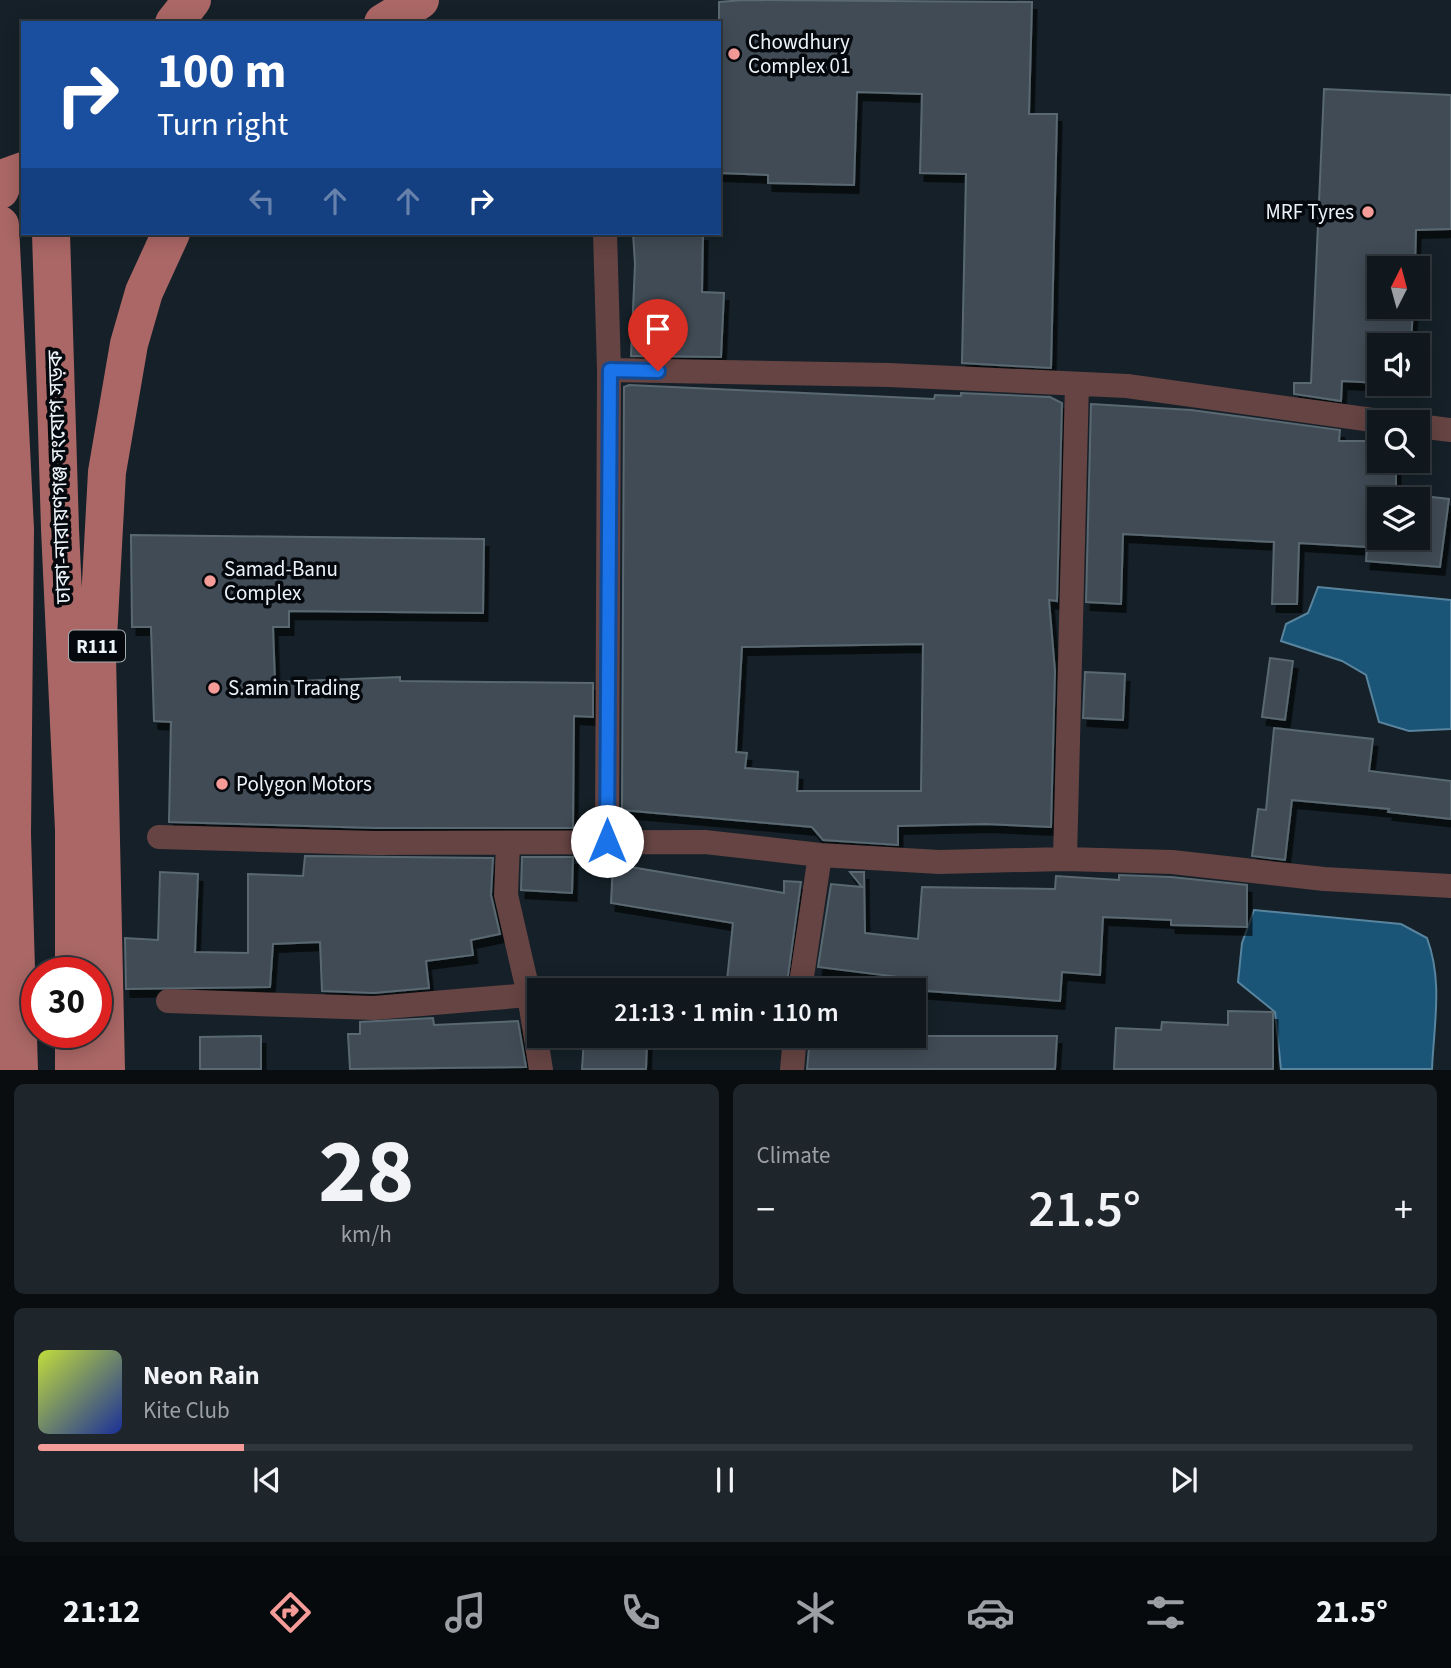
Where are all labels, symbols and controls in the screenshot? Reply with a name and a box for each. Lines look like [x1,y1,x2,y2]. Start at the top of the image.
place label: Chowdhury Complex 01 [748,27,851,81]
text: 100 m [157,37,286,107]
marker: Chowdhury Complex 01 [726,46,742,62]
icon: right [42,49,133,140]
text: Turn right [157,102,288,148]
icon: left [243,182,281,220]
icon: ahead [316,182,354,220]
icon: ahead [389,182,427,220]
icon: right [462,182,500,220]
place label: MRF Tyres [1266,197,1354,227]
marker: MRF Tyres [1360,204,1376,220]
north arrow [1367,256,1430,318]
map controls [1367,256,1430,550]
pin [628,299,688,371]
icon: arrive [639,310,677,348]
button: sound [1367,333,1430,396]
street label: ঢাকা-নারায়ণগঞ্জ সংযোগ সড়ক [40,349,78,605]
button: search [1367,410,1430,473]
button: layers [1367,487,1430,550]
place label: Samad-Banu Complex [224,554,338,608]
marker: Samad-Banu Complex [202,573,218,589]
road number: R111 [69,631,125,662]
place label: S.amin Trading [228,673,360,703]
marker: S.amin Trading [206,680,222,696]
place label: Polygon Motors [236,769,372,799]
marker: Polygon Motors [214,776,230,792]
position arrow [570,804,644,878]
speed limit sign: 30 [21,957,112,1048]
text: 21:13 · 1 min · 110 m [614,994,839,1031]
text: 28 [318,1108,414,1237]
text: Climate [757,1139,830,1172]
text: 21.5° [1029,1173,1141,1247]
text: − [757,1183,775,1237]
text: + [1394,1183,1413,1237]
text: km/h [341,1218,392,1251]
text: Neon Rain [143,1357,260,1394]
text: Kite Club [143,1394,230,1427]
icon: previous [248,1461,286,1499]
icon: pause [706,1461,744,1499]
icon: next [1165,1461,1203,1499]
icon: directions [266,1588,315,1637]
icon: music [441,1588,490,1637]
icon: phone [616,1588,665,1637]
icon: climate [791,1588,840,1637]
icon: car [966,1588,1015,1637]
icon: filters [1141,1588,1190,1637]
text: 21:12 [63,1589,140,1635]
text: 21.5° [1316,1589,1388,1635]

